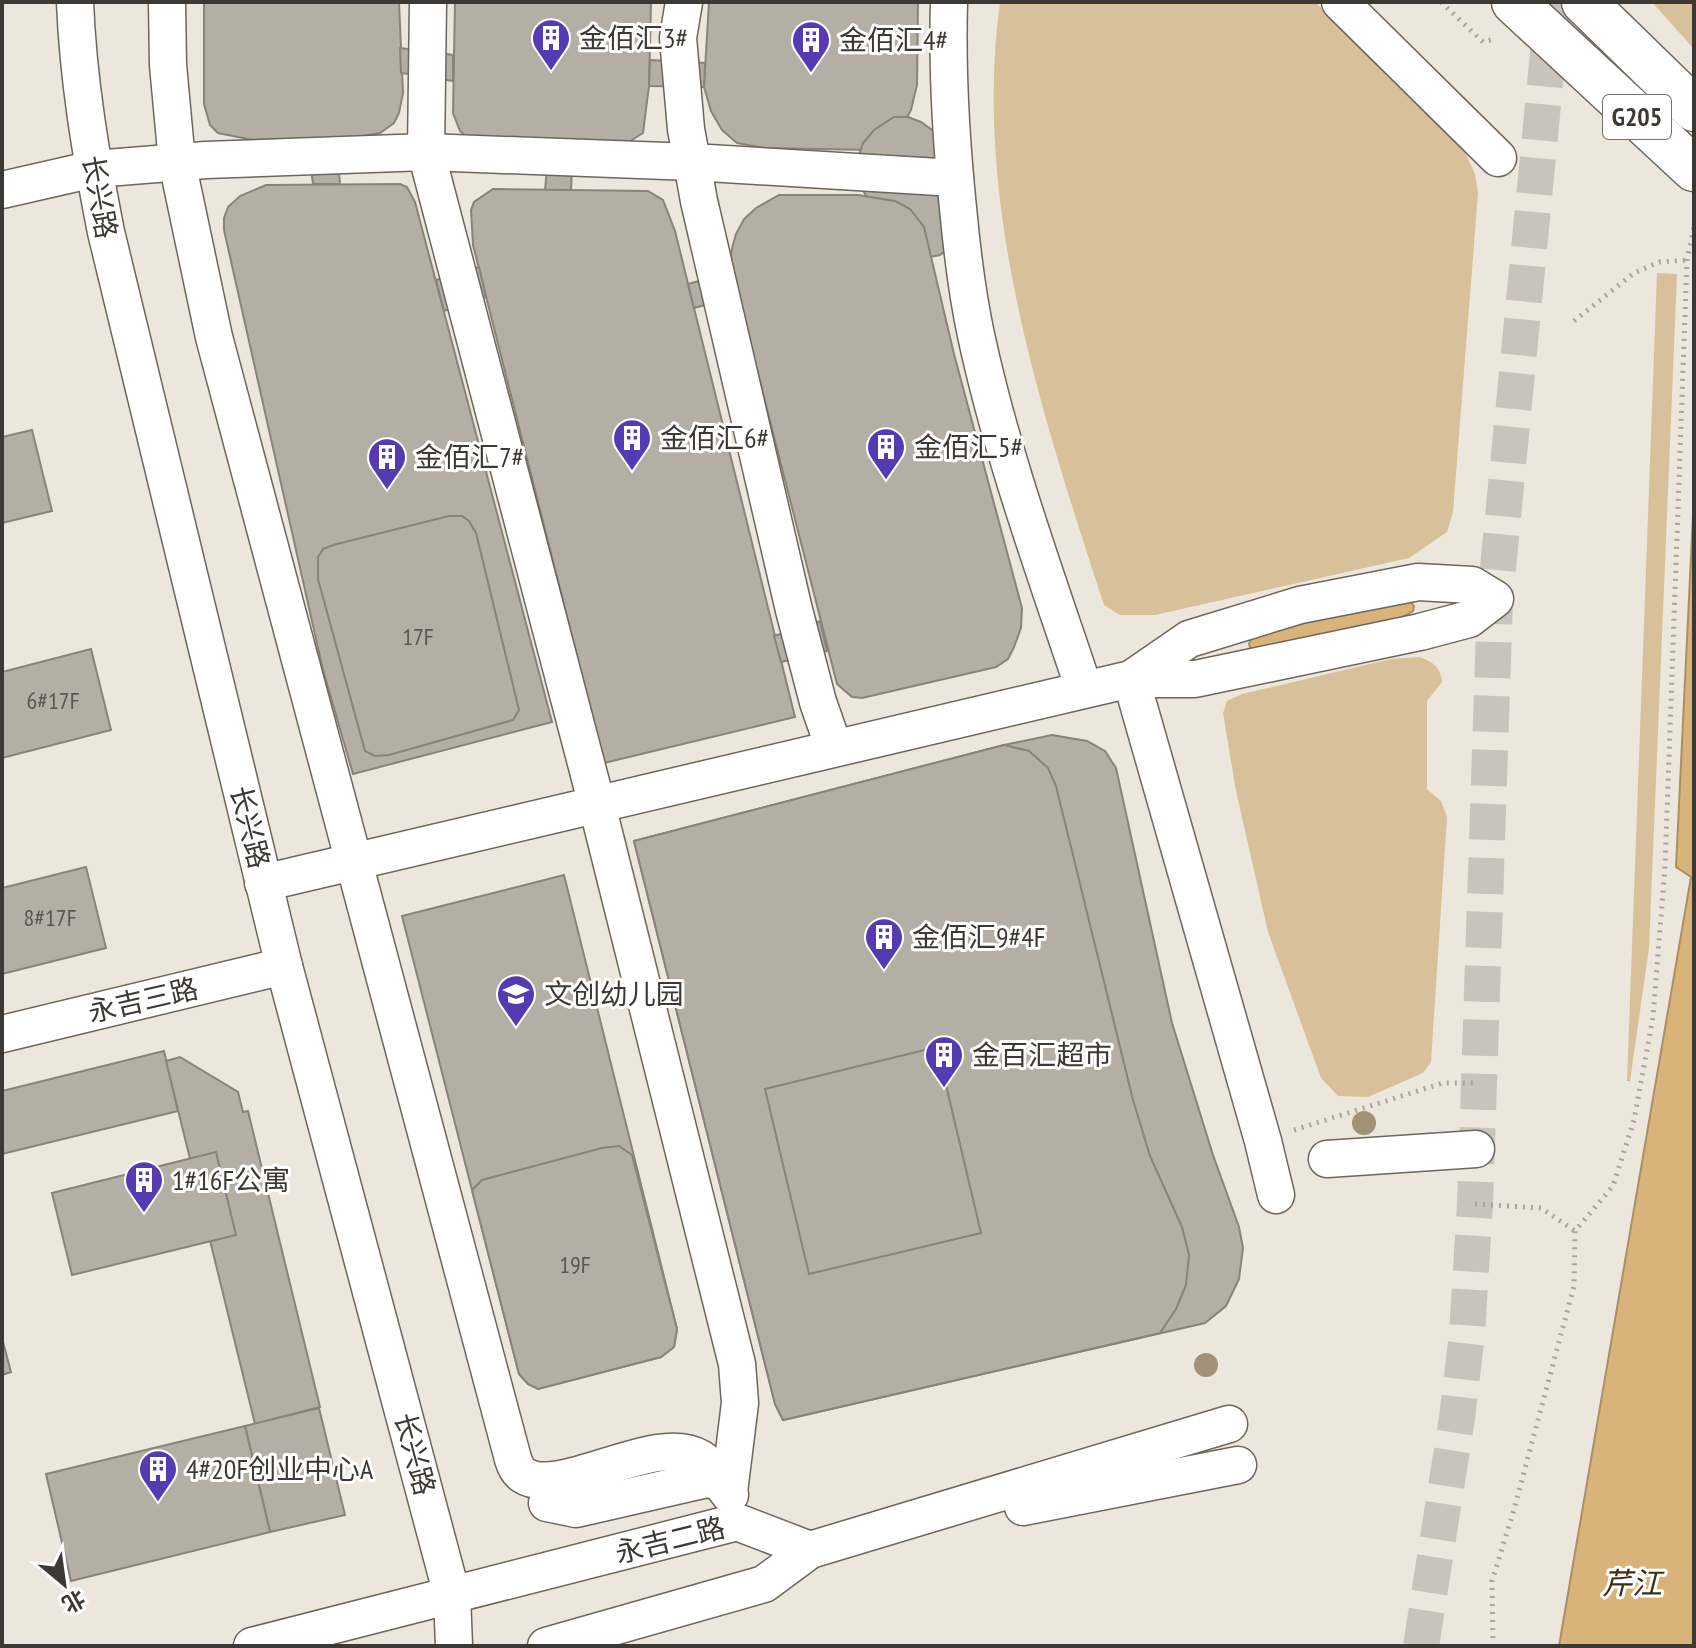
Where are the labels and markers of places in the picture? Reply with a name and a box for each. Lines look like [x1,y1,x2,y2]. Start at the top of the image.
building icon: 金佰汇3# [530,17,572,72]
place label: 金佰汇3# [579,19,688,56]
building icon: 金佰汇4# [790,19,832,74]
place label: 金佰汇4# [839,21,948,58]
building icon: 金佰汇6# [611,417,653,472]
place label: 金佰汇6# [660,419,769,456]
building icon: 金佰汇5# [865,426,907,481]
place label: 金佰汇5# [914,428,1023,465]
building icon: 金佰汇7# [366,436,408,491]
place label: 金佰汇7# [415,438,524,475]
building icon: 金佰汇9#4F [863,916,905,971]
place label: 金佰汇9#4F [912,918,1045,955]
school or university icon: 文创幼儿园 [495,973,537,1028]
place label: 文创幼儿园 [544,975,684,1012]
building icon: 金百汇超市 [923,1034,965,1089]
place label: 金百汇超市 [972,1036,1112,1073]
building icon: 1#16F公寓 [123,1159,165,1214]
place label: 1#16F公寓 [172,1161,290,1198]
building icon: 4#20F创业中心A [137,1448,179,1503]
place label: 4#20F创业中心A [186,1450,374,1487]

